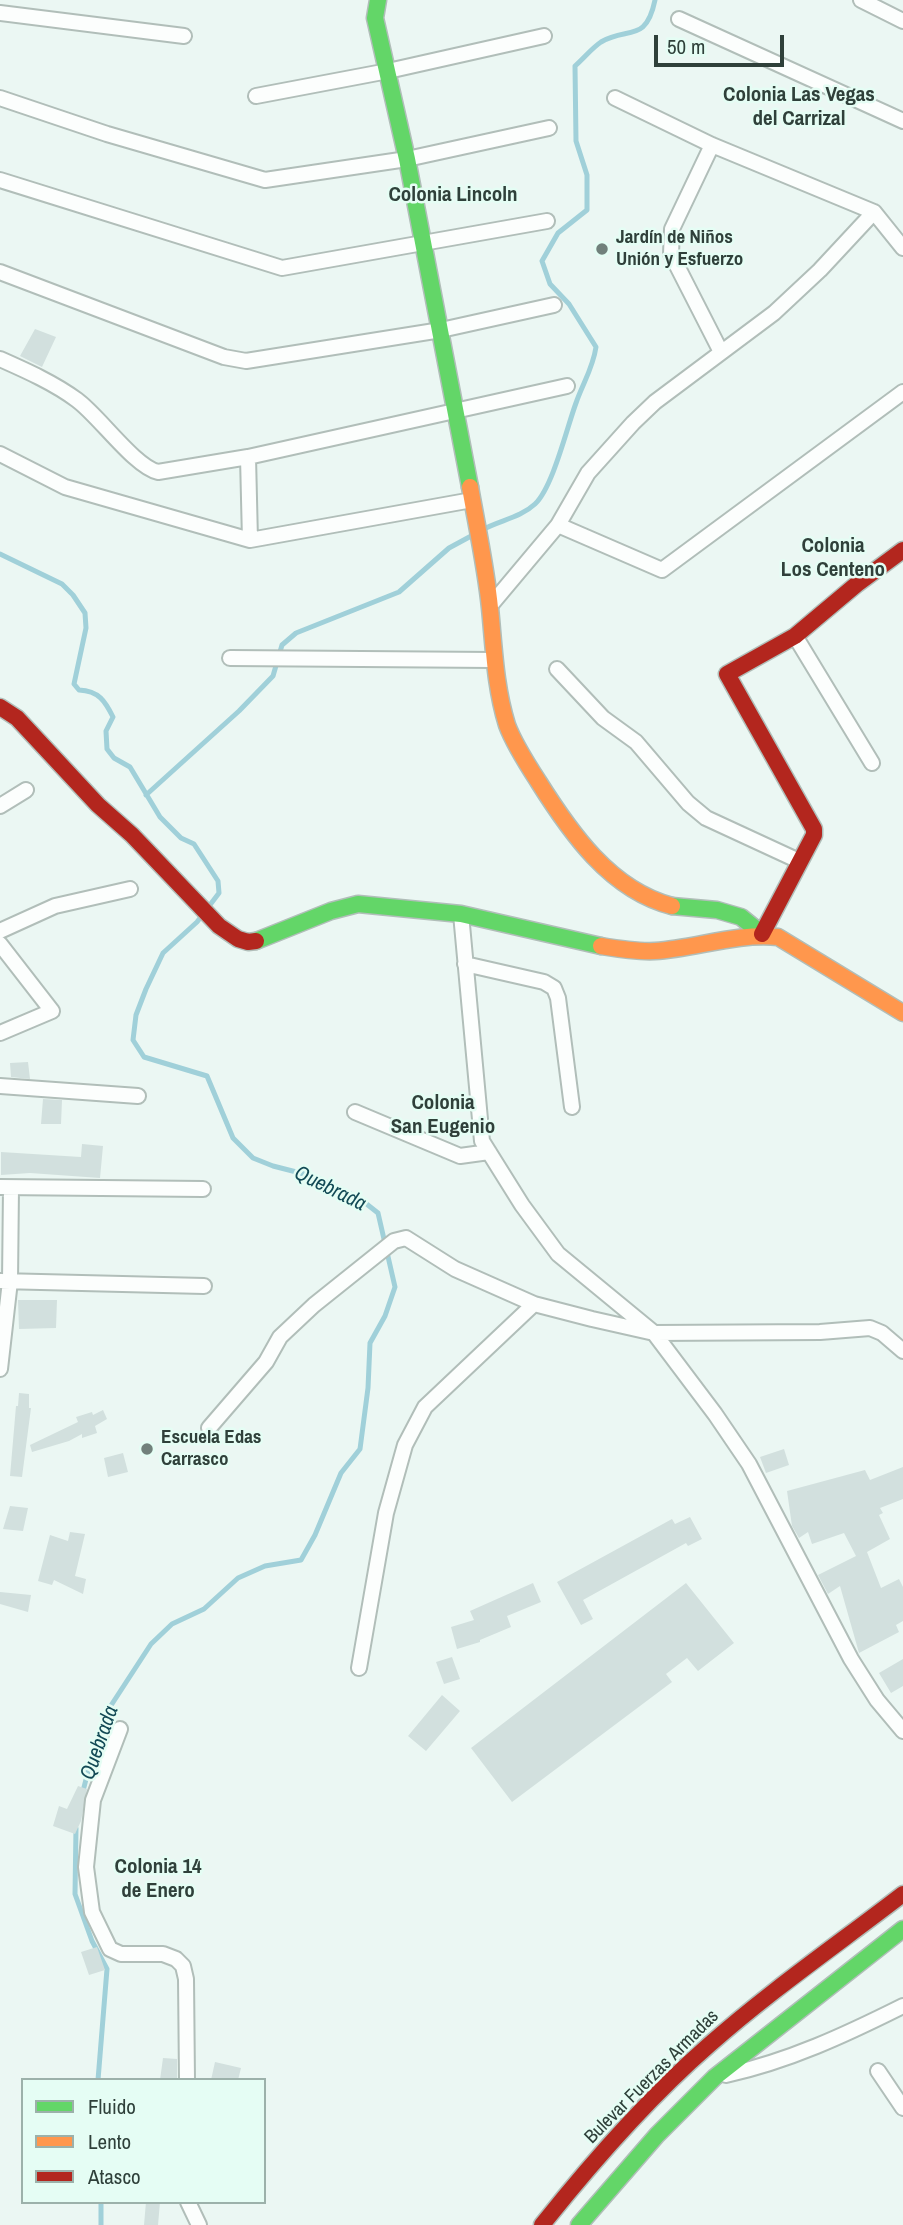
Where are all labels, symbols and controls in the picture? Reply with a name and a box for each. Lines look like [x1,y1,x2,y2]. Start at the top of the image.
scale bar [658,21,788,65]
text: 50 m [667,32,705,61]
district label: Colonia Las Vegas del Carrizal [723,82,875,132]
district label: Colonia Lincoln [388,182,518,208]
place label: Jardín de Niños Unión y Esfuerzo [616,227,743,271]
marker: Jardín de Niños Unión y Esfuerzo [594,241,610,257]
district label: Colonia Los Centeno [781,533,885,583]
district label: Colonia San Eugenio [391,1090,495,1140]
water label: Quebrada [290,1161,370,1217]
place label: Escuela Edas Carrasco [161,1427,261,1471]
marker: Escuela Edas Carrasco [139,1441,155,1457]
water label: Quebrada [76,1703,124,1783]
district label: Colonia 14 de Enero [114,1854,202,1904]
street label: Bulevar Fuerzas Armadas [580,2005,724,2149]
legend [21,2078,266,2204]
text: Fluido [88,2092,136,2121]
text: Lento [88,2127,131,2156]
text: Atasco [88,2162,141,2191]

